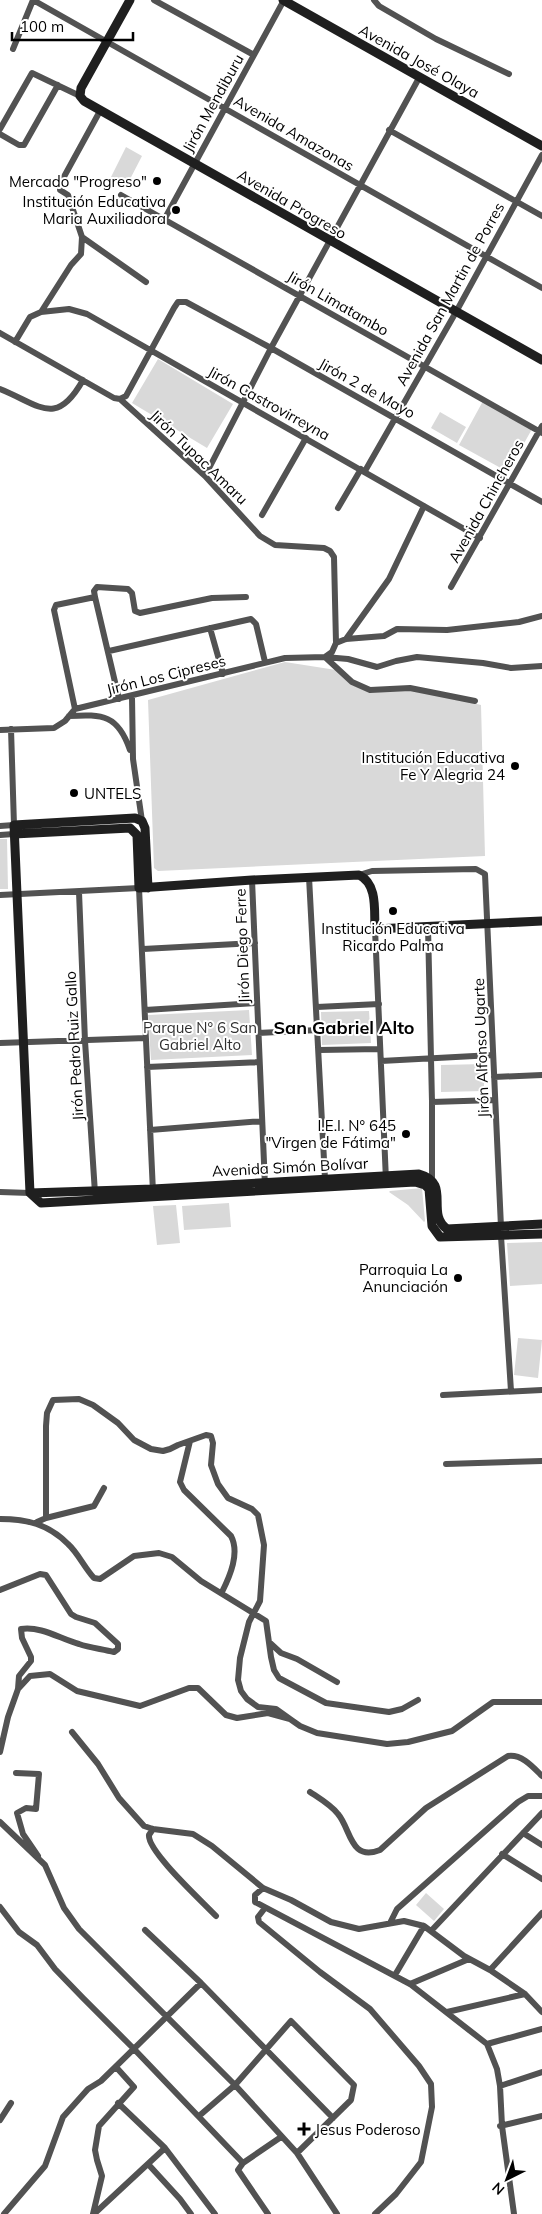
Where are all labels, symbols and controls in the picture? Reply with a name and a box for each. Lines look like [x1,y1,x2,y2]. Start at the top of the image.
scale bar [12,10,134,42]
text: 100 m [20,17,64,36]
street label: Avenida José Olaya [355,20,483,102]
street label: Jirón Mendiburu [178,51,248,155]
street label: Avenida Amazonas [231,91,357,175]
street label: Avenida Progreso [234,165,350,243]
place label: Mercado "Progreso" [9,172,147,191]
marker: Mercado "Progreso" [151,175,163,187]
place label: Institución Educativa Maria Auxiliadora [23,192,166,228]
street label: Avenida San Martin de Porres [392,199,508,389]
marker: Institución Educativa Maria Auxiliadora [170,204,182,216]
street label: Jirón Limatambo [284,266,392,340]
street label: Jirón 2 de Mayo [315,354,419,422]
street label: Jirón Castrovirreyna [205,362,333,444]
street label: Jirón Tupac Amaru [146,406,252,508]
street label: Avenida Chincheros [444,436,528,566]
street label: Jirón Los Cipreses [104,651,228,699]
place label: Institución Educativa Fe Y Alegria 24 [362,748,505,784]
marker: Institución Educativa Fe Y Alegria 24 [509,760,521,772]
place label: UNTELS [84,784,141,803]
marker: UNTELS [68,787,80,799]
street label: Jirón Diego Ferre [231,888,253,1004]
marker: Institución Educativa Ricardo Palma [387,905,399,917]
place label: Institución Educativa Ricardo Palma [321,919,465,955]
street label: Jirón Pedro Ruiz Gallo [61,971,87,1121]
street label: Jirón Alfonso Ugarte [469,978,493,1118]
district label: San Gabriel Alto [273,1016,415,1039]
park label: Parque N° 6 San Gabriel Alto [143,1018,257,1054]
place label: I.E.I. N° 645 "Virgen de Fátima" [265,1116,396,1152]
marker: I.E.I. N° 645 "Virgen de Fátima" [400,1128,412,1140]
street label: Avenida Simón Bolívar [211,1153,369,1181]
place label: Parroquia La Anunciación [359,1260,448,1296]
marker: Parroquia La Anunciación [452,1272,464,1284]
place label: Jesus Poderoso [315,2120,421,2139]
marker: Jesus Poderoso [297,2122,311,2136]
north arrow [482,2154,532,2204]
text: N [488,2178,508,2199]

